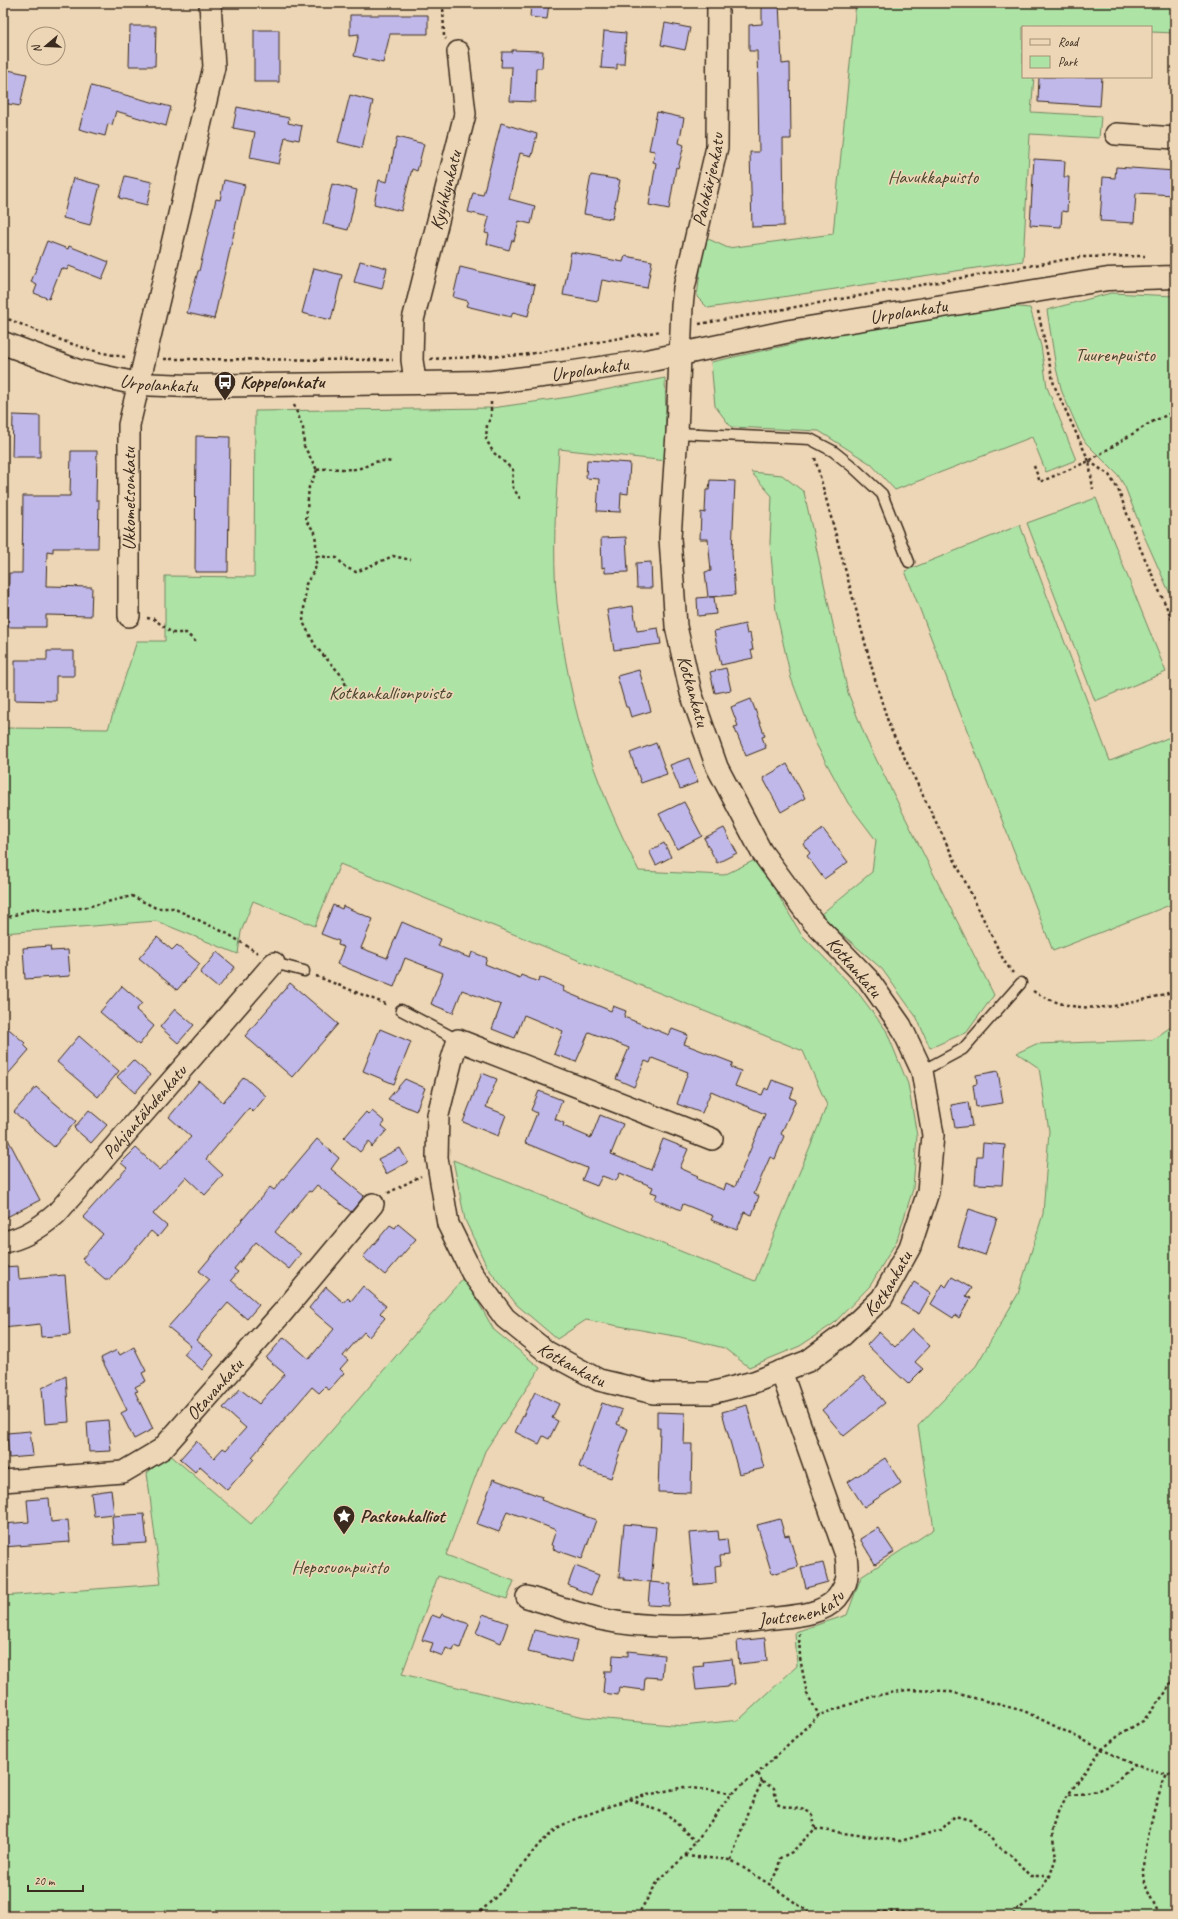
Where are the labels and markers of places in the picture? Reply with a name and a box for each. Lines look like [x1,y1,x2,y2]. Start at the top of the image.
bus stop icon: Koppelonkatu [212,369,238,402]
place label: Koppelonkatu [240,370,326,394]
place icon: Paskonkalliot [331,1503,357,1536]
place label: Paskonkalliot [360,1504,446,1528]

